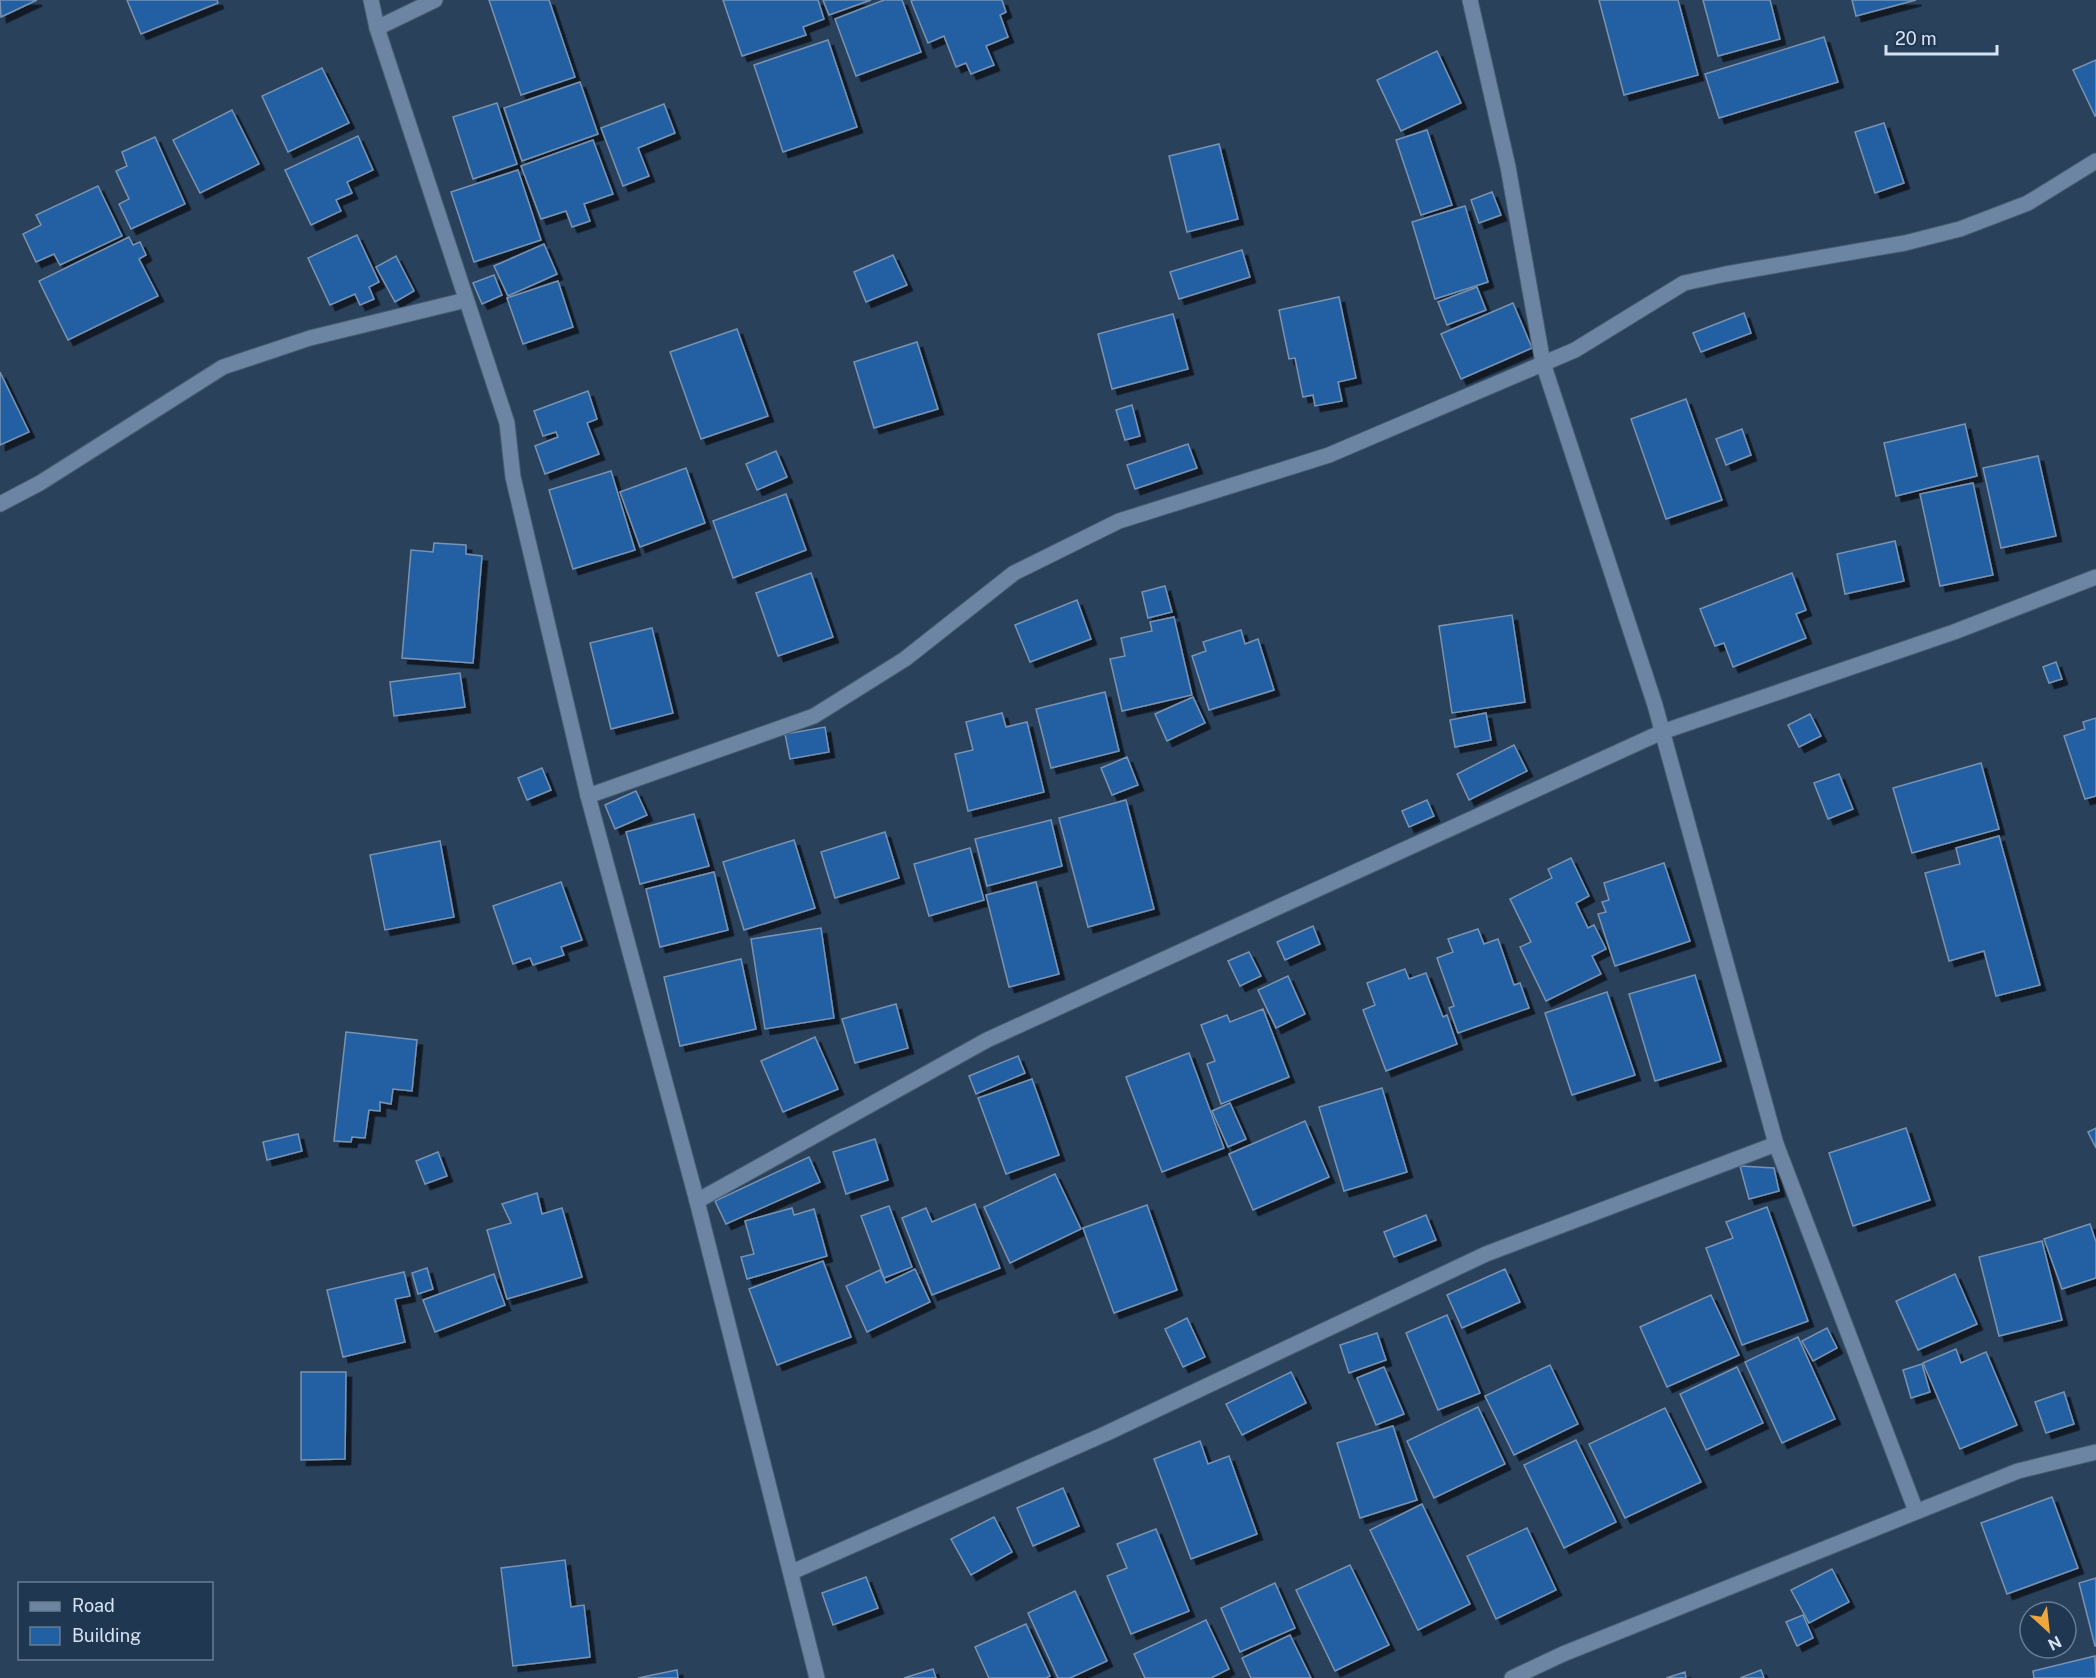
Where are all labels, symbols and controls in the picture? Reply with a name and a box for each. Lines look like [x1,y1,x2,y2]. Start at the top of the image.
scale bar [1886,18,1997,56]
text: 20 m [1895,28,1937,49]
legend [18,1582,213,1660]
text: Road [72,1595,115,1616]
north arrow [2018,1600,2078,1660]
text: Building [72,1625,141,1646]
text: N [2045,1632,2064,1654]

